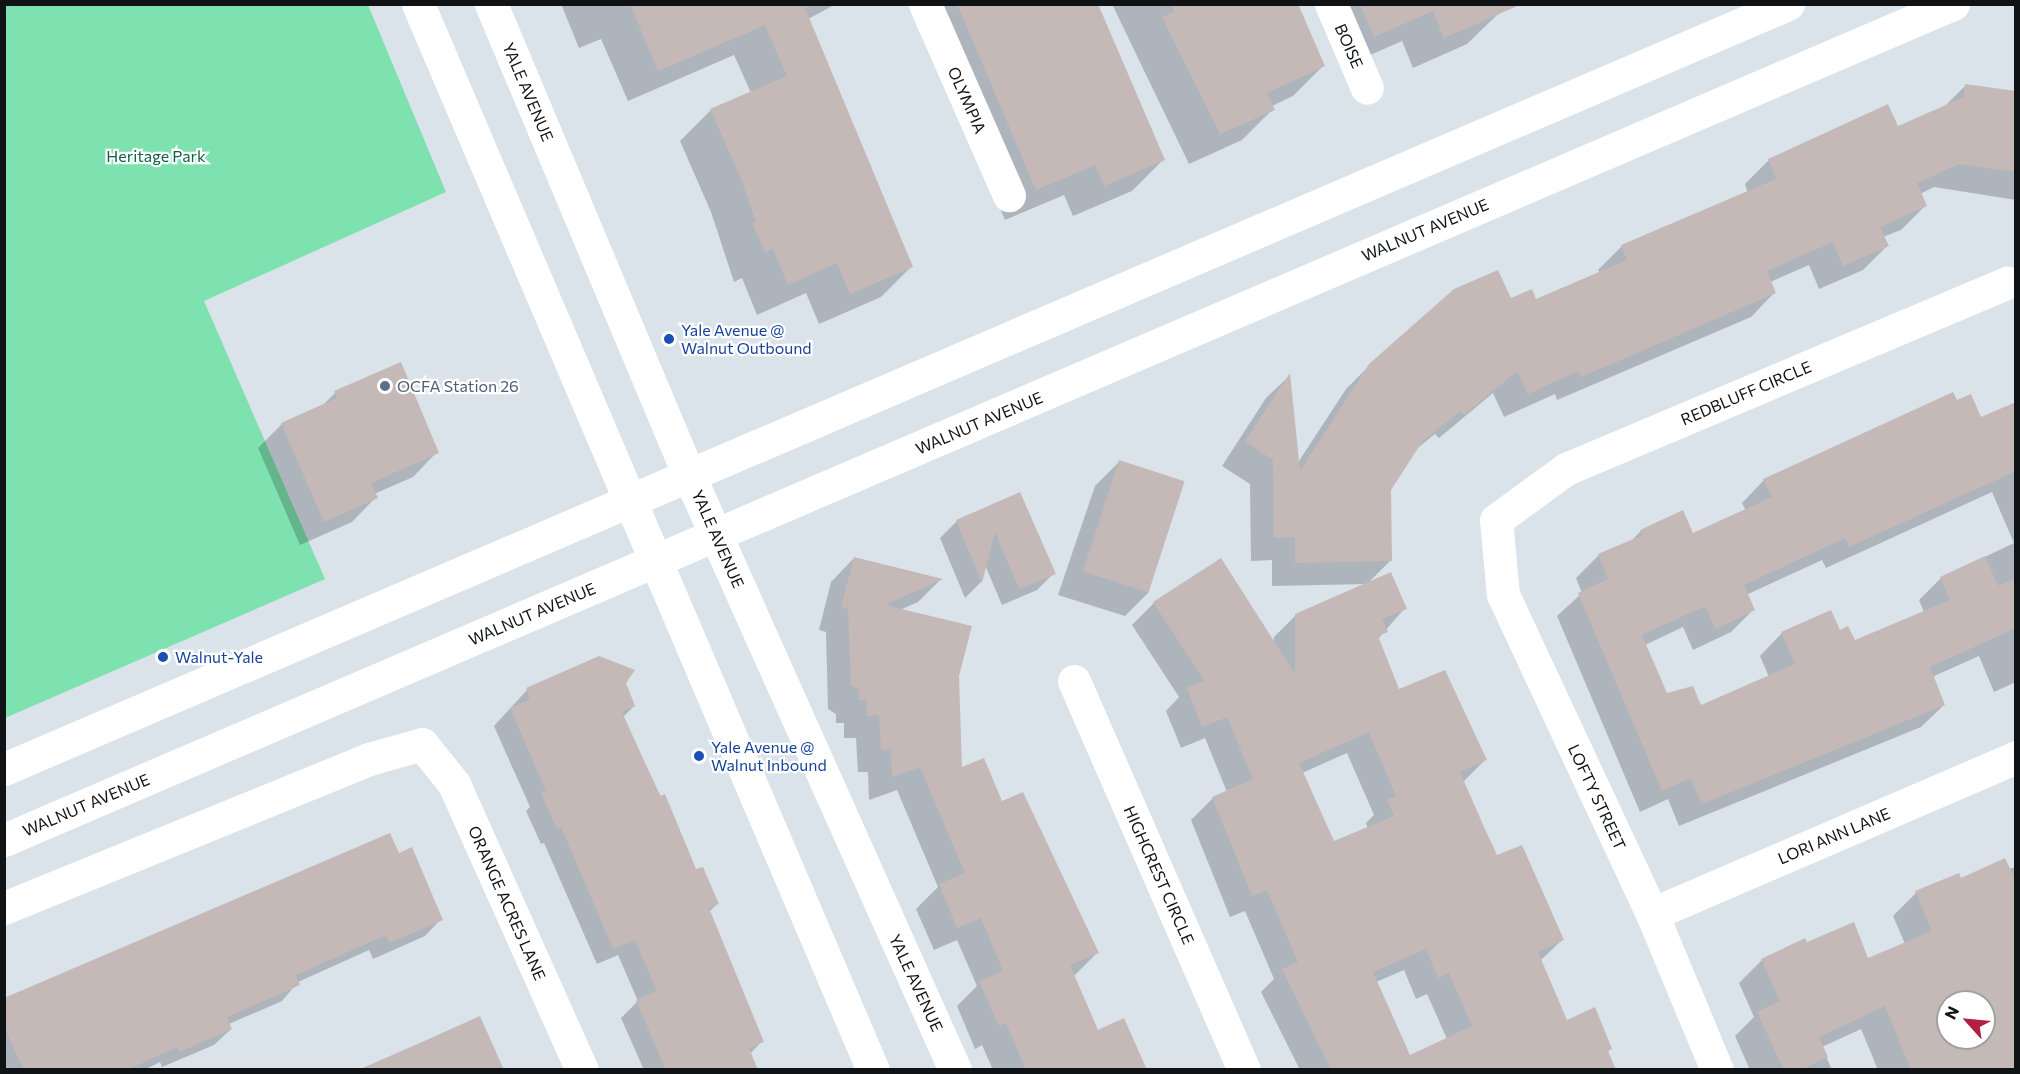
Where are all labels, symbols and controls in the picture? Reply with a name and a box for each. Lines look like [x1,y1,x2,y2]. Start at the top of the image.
street label: BOISE [1331,21,1367,71]
street label: YALE AVENUE [499,40,557,144]
street label: OLYMPIA [944,64,990,136]
park label: Heritage Park [106,146,206,166]
street label: WALNUT AVENUE [1359,195,1491,265]
place label: Yale Avenue @ Walnut Outbound [681,320,812,358]
marker: Yale Avenue @ Walnut Outbound [662,332,676,346]
street label: REDBLUFF CIRCLE [1678,357,1814,429]
place label: OCFA Station 26 [397,376,519,396]
marker: OCFA Station 26 [378,379,392,393]
street label: WALNUT AVENUE [913,388,1045,458]
street label: YALE AVENUE [688,487,748,591]
street label: WALNUT AVENUE [466,579,598,649]
place label: Walnut-Yale [175,647,263,667]
marker: Walnut-Yale [156,650,170,664]
place label: Yale Avenue @ Walnut Inbound [711,737,827,775]
street label: LOFTY STREET [1564,741,1630,853]
marker: Yale Avenue @ Walnut Inbound [692,749,706,763]
street label: WALNUT AVENUE [20,770,152,840]
street label: HIGHCREST CIRCLE [1120,803,1198,947]
street label: LORI ANN LANE [1775,804,1893,868]
street label: ORANGE ACRES LANE [464,823,550,983]
street label: YALE AVENUE [885,931,947,1035]
north arrow [1936,990,1996,1050]
text: N [1940,1003,1962,1022]

